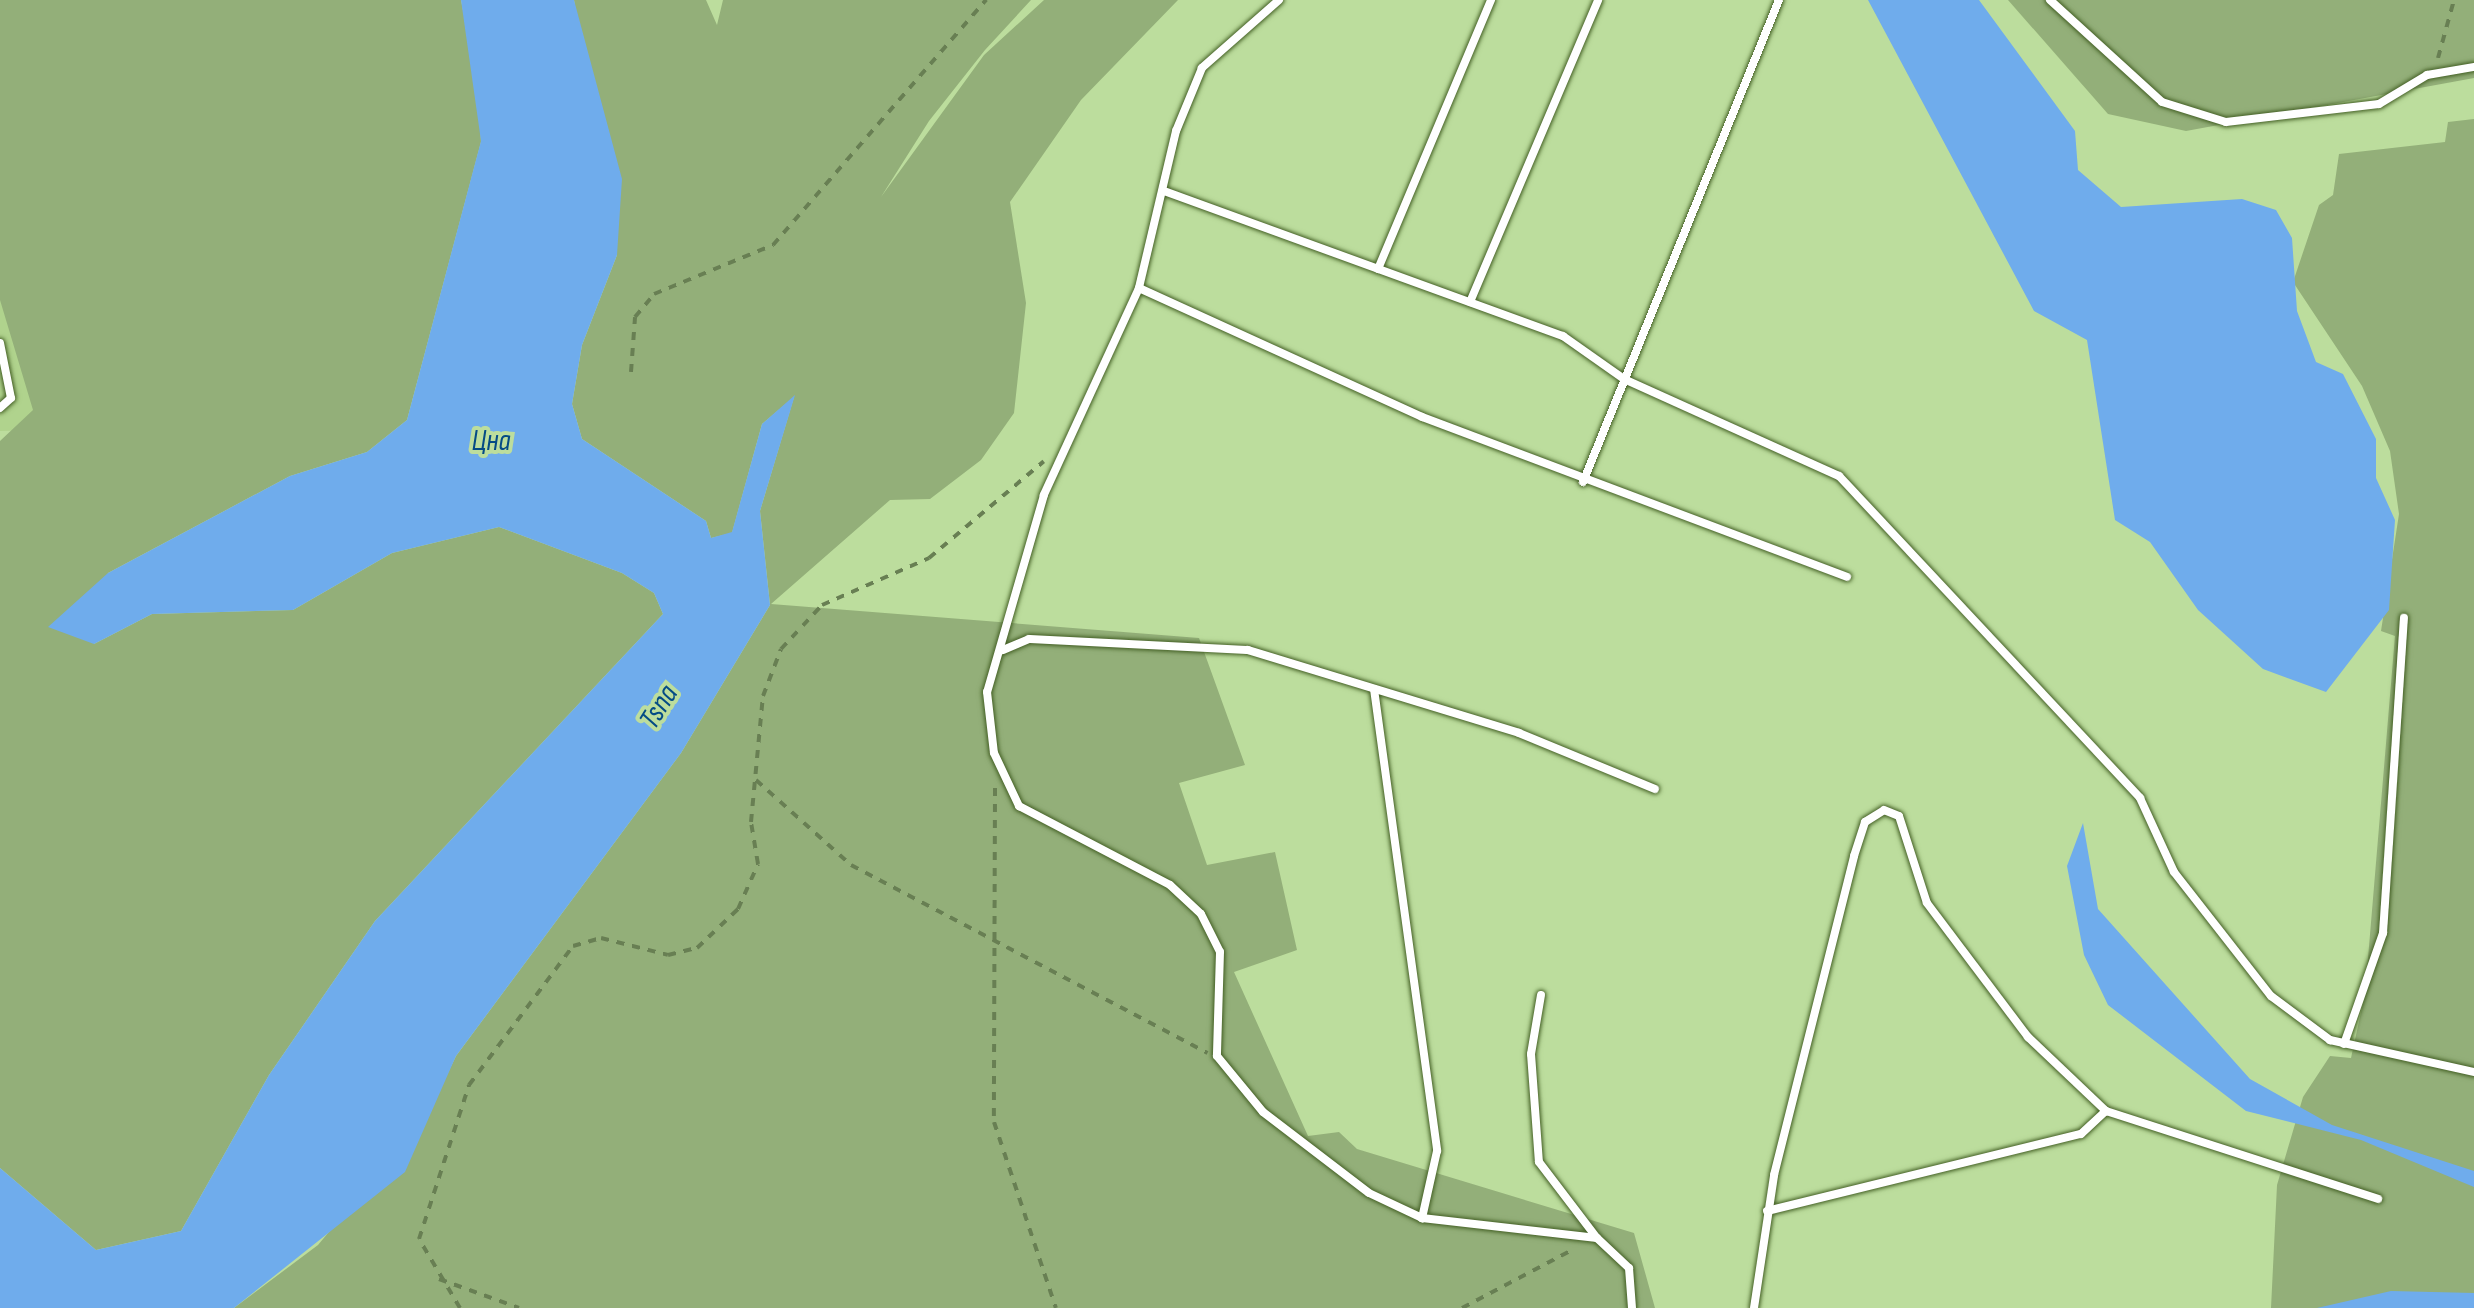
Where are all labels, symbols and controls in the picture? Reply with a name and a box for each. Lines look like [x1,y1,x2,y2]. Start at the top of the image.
water label: Цна [471,423,511,459]
water label: Tsna [632,678,686,736]

